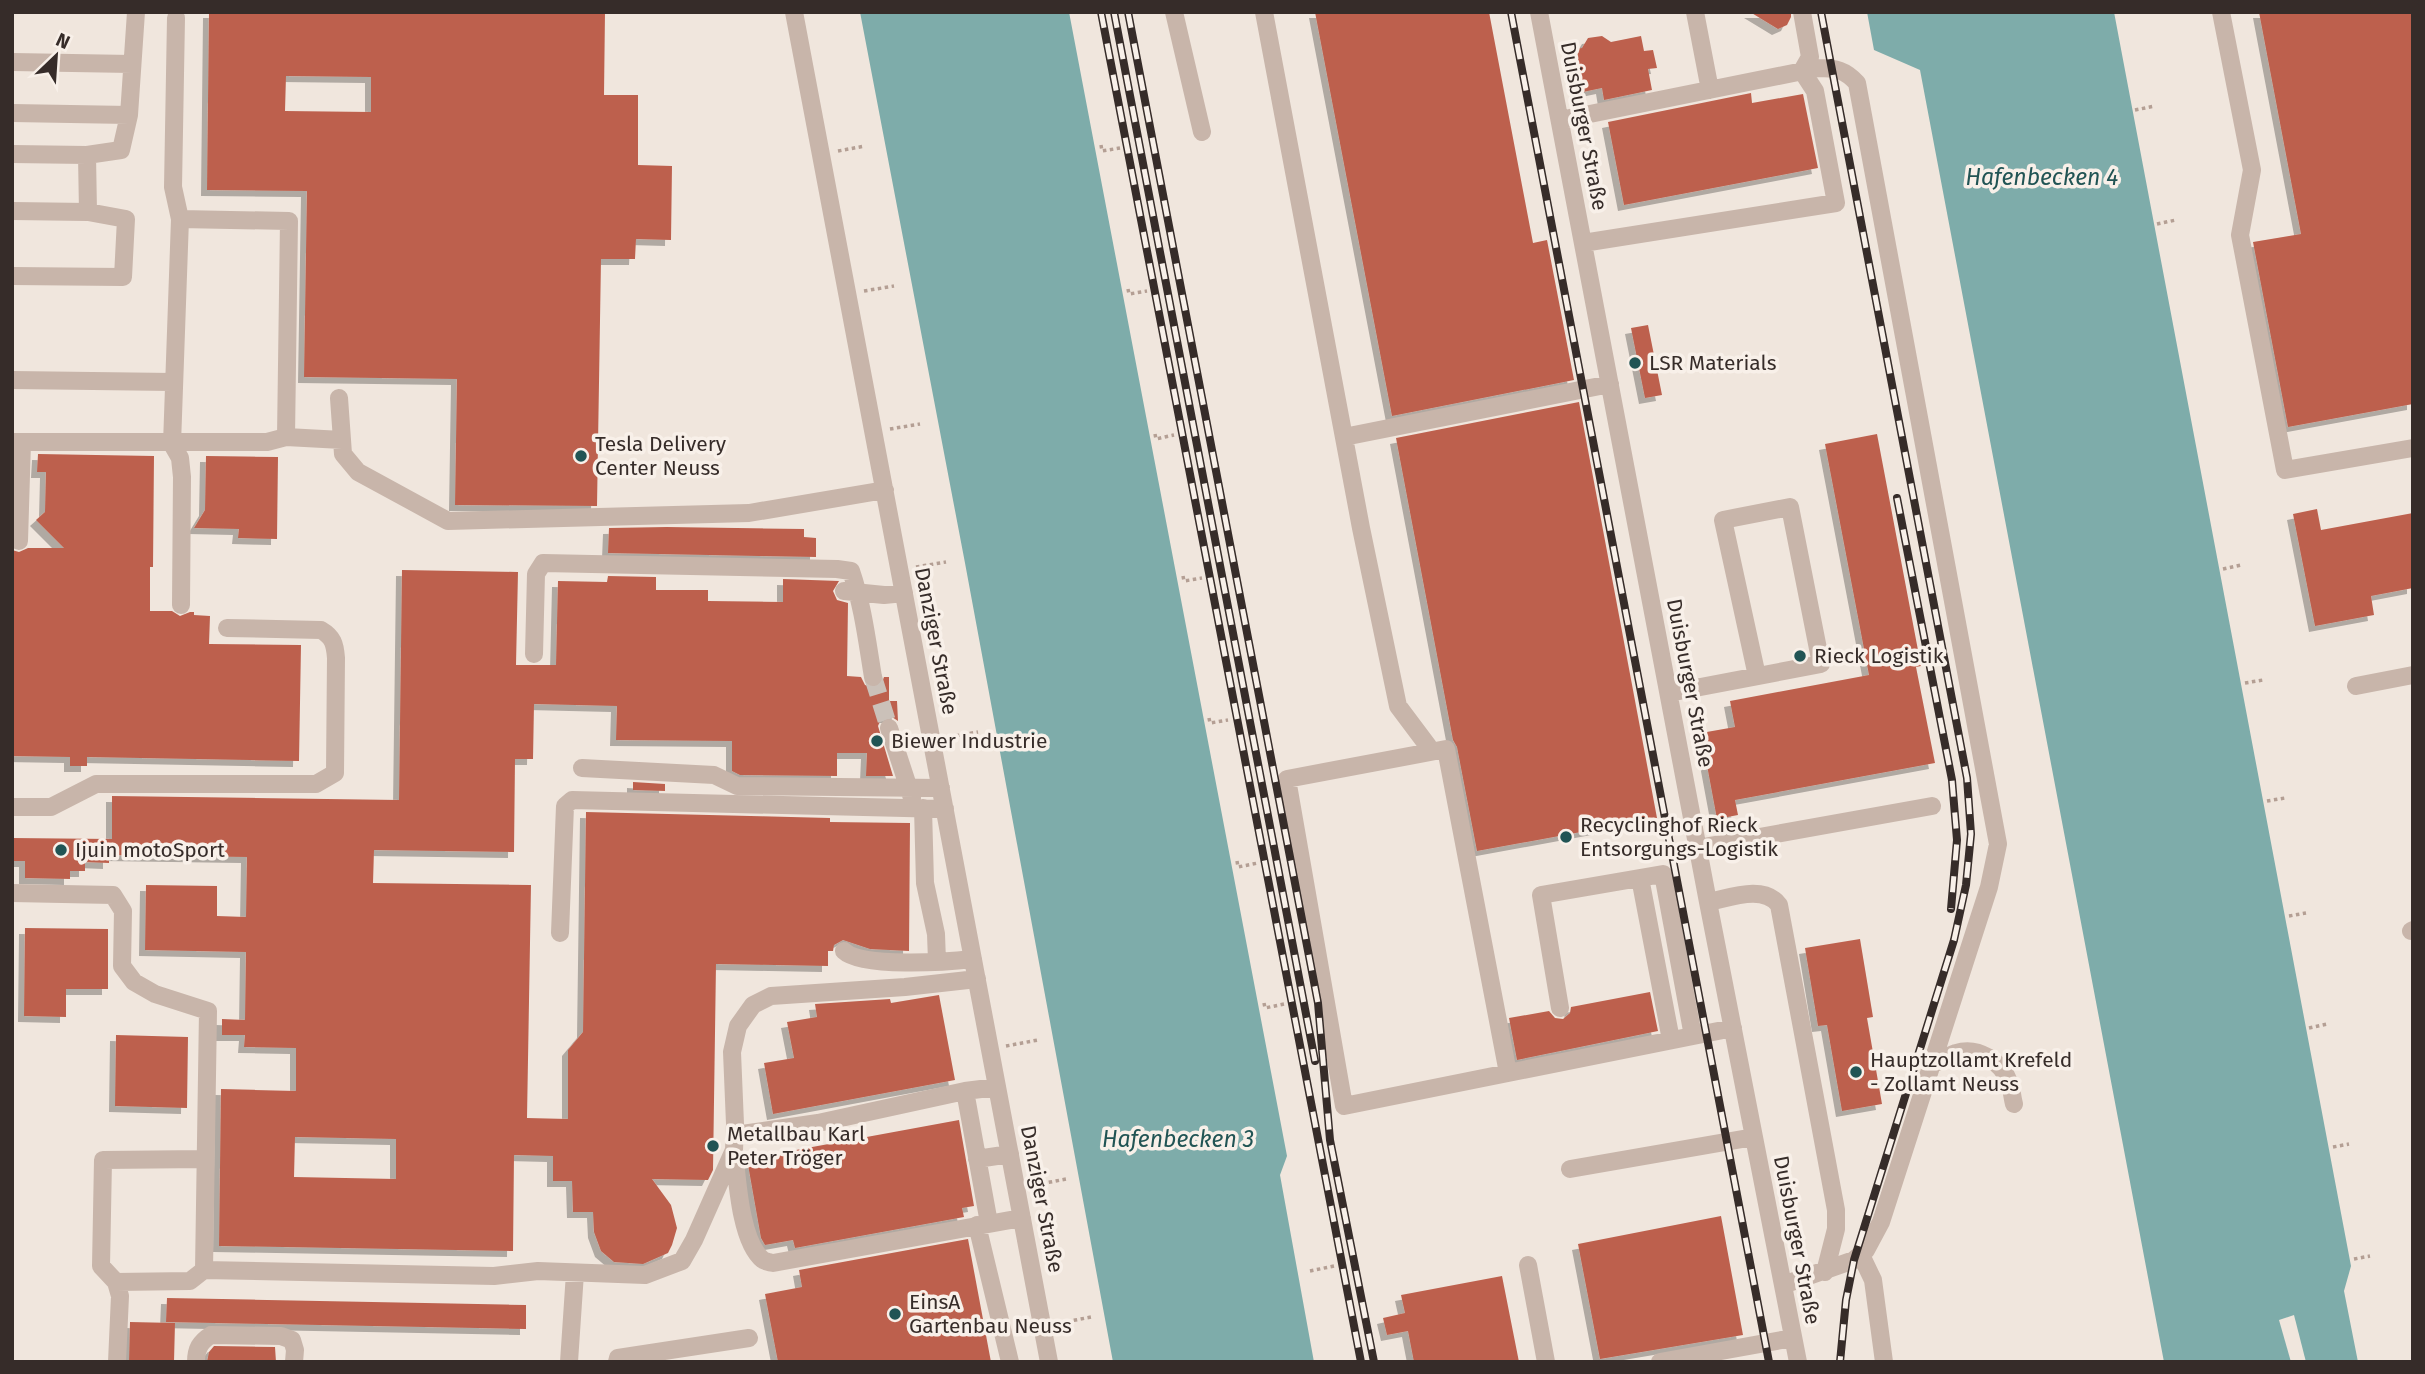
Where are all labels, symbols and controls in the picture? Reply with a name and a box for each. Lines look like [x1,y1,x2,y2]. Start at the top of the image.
north arrow [21,21,91,91]
text: N [52,28,74,54]
street label: Duisburger Straße [1555,39,1613,213]
water label: Hafenbecken 4 [1966,163,2118,191]
place label: LSR Materials [1649,350,1777,376]
marker: LSR Materials [1627,355,1643,371]
place label: Tesla Delivery Center Neuss [595,431,727,481]
marker: Tesla Delivery Center Neuss [573,448,589,464]
street label: Danziger Straße [909,565,963,717]
street label: Duisburger Straße [1661,596,1719,770]
place label: Rieck Logistik [1814,643,1944,669]
marker: Rieck Logistik [1792,648,1808,664]
place label: Biewer Industrie [891,728,1047,754]
marker: Biewer Industrie [869,733,885,749]
place label: Recyclinghof Rieck Entsorgungs-Logistik [1580,812,1778,862]
marker: Recyclinghof Rieck Entsorgungs-Logistik [1558,829,1574,845]
place label: Ijuin motoSport [75,837,225,863]
marker: Ijuin motoSport [53,842,69,858]
place label: Hauptzollamt Krefeld - Zollamt Neuss [1870,1047,2072,1097]
marker: Hauptzollamt Krefeld - Zollamt Neuss [1848,1064,1864,1080]
place label: Metallbau Karl Peter Tröger [727,1121,865,1171]
street label: Danziger Straße [1015,1123,1069,1275]
water label: Hafenbecken 3 [1102,1125,1254,1153]
marker: Metallbau Karl Peter Tröger [705,1138,721,1154]
street label: Duisburger Straße [1768,1153,1826,1327]
place label: EinsA Gartenbau Neuss [909,1289,1072,1339]
marker: EinsA Gartenbau Neuss [887,1306,903,1322]

